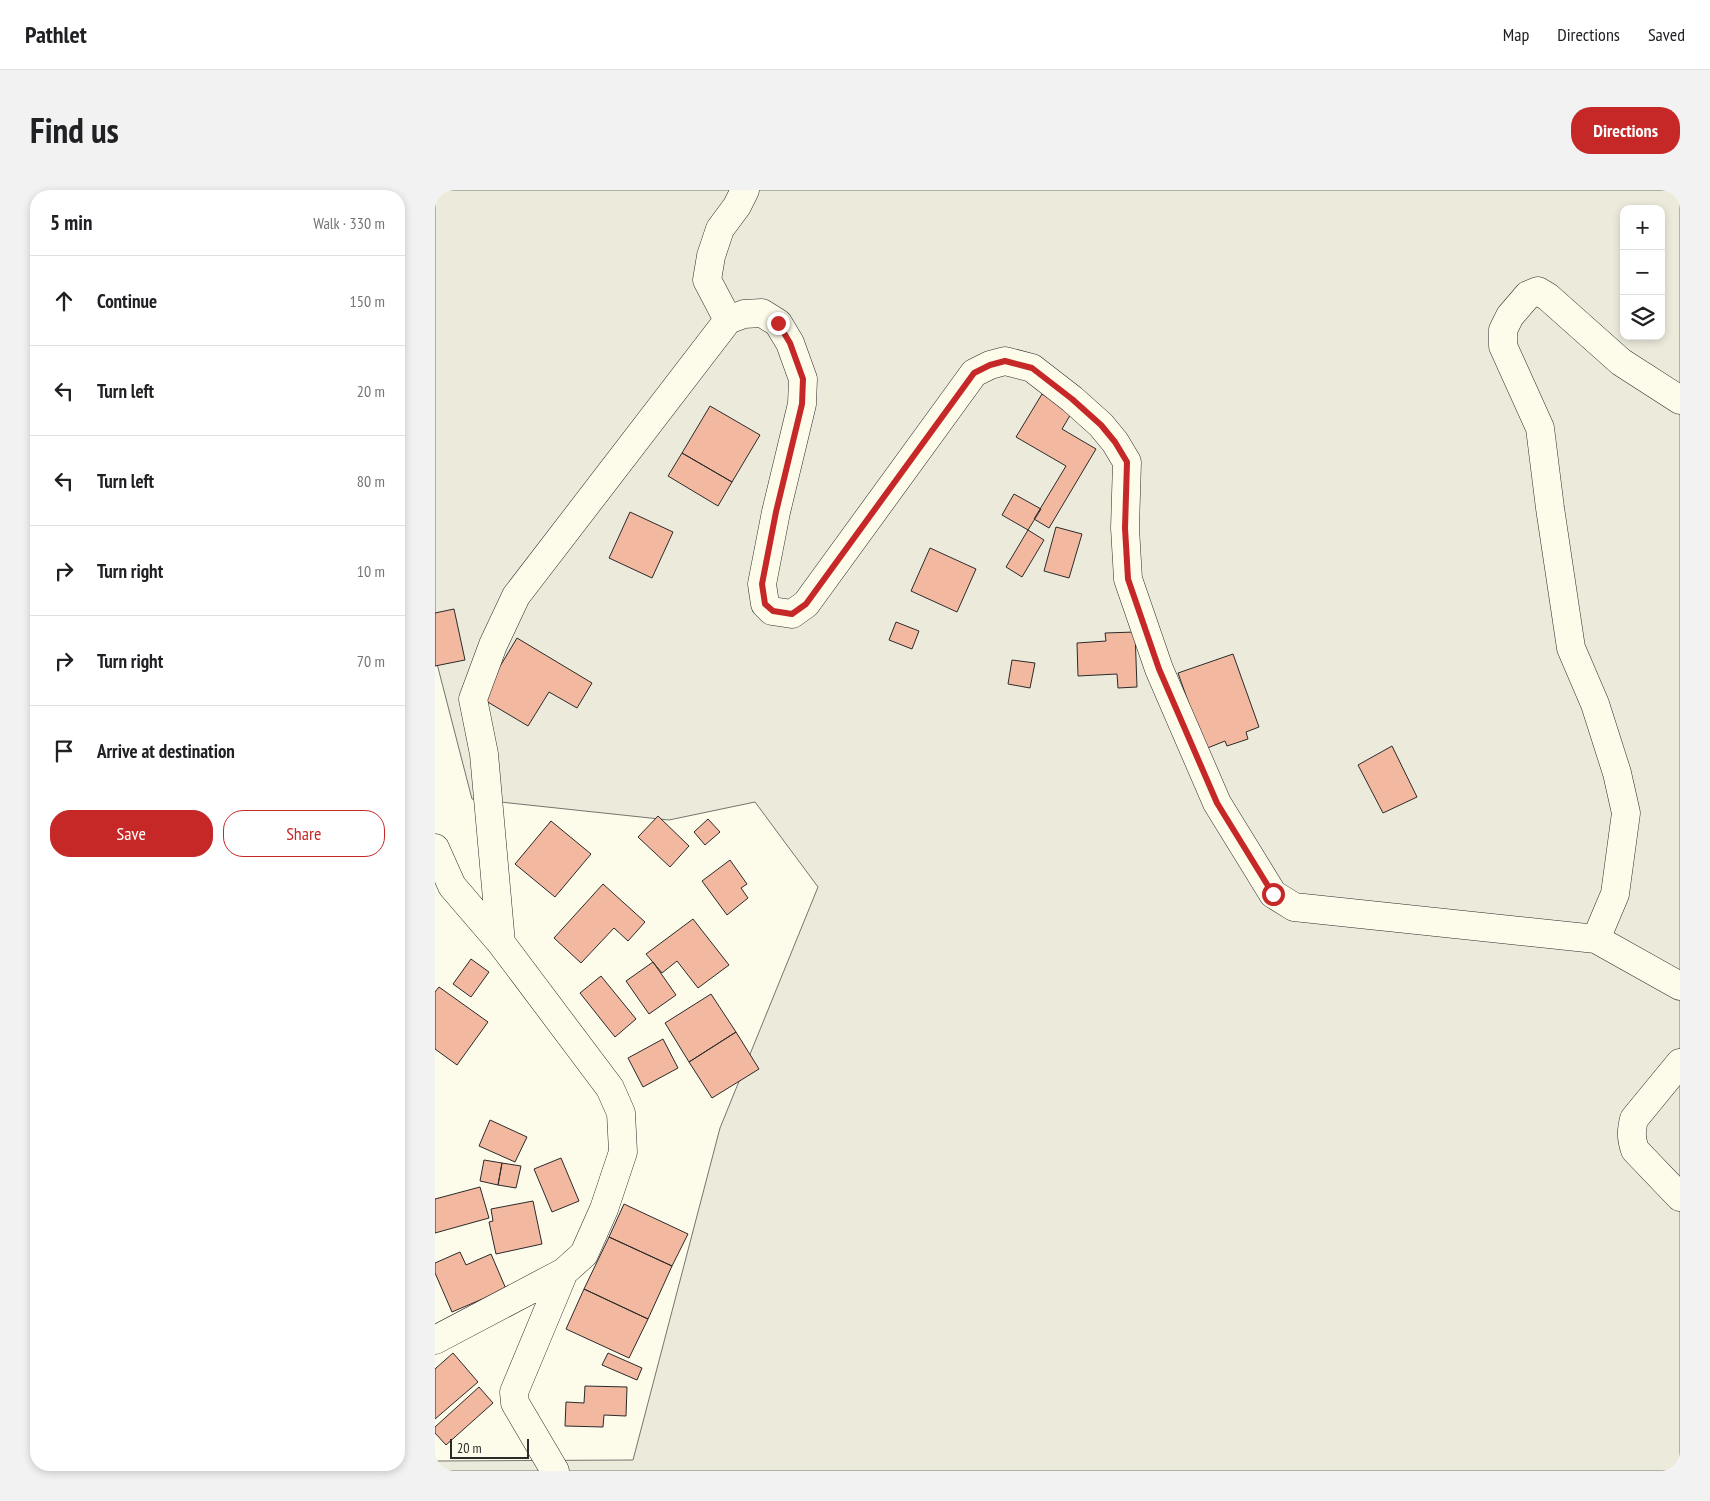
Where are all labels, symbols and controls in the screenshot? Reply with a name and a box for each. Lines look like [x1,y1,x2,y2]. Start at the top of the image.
text: Pathlet [25,19,87,50]
text: Map [1503,23,1529,46]
text: Directions [1557,23,1620,46]
text: Saved [1648,23,1685,46]
text: Find us [30,107,119,153]
button: Directions [1571,107,1680,154]
map controls [1620,205,1665,340]
button: + [1620,205,1665,250]
text: 5 min [50,209,92,236]
text: Walk · 330 m [313,213,385,233]
button: − [1620,250,1665,295]
icon: ahead [50,287,78,315]
text: Continue [97,289,157,313]
text: 150 m [350,291,385,311]
button: layers [1620,295,1665,340]
route end [767,312,790,335]
icon: left [50,377,78,405]
text: Turn left [97,379,154,403]
text: 20 m [357,381,385,401]
icon: left [50,467,78,495]
text: Turn left [97,469,154,493]
text: 80 m [357,471,385,491]
icon: right [50,557,78,585]
text: Turn right [97,559,163,583]
text: 10 m [357,561,385,581]
icon: right [50,647,78,675]
text: Turn right [97,649,163,673]
text: 70 m [357,651,385,671]
icon: arrive [50,737,78,765]
text: Arrive at destination [97,739,235,763]
button: Save [50,810,213,857]
button: Share [223,810,385,857]
route start [1262,883,1285,906]
scale bar [450,1436,529,1459]
text: 20 m [457,1439,482,1457]

